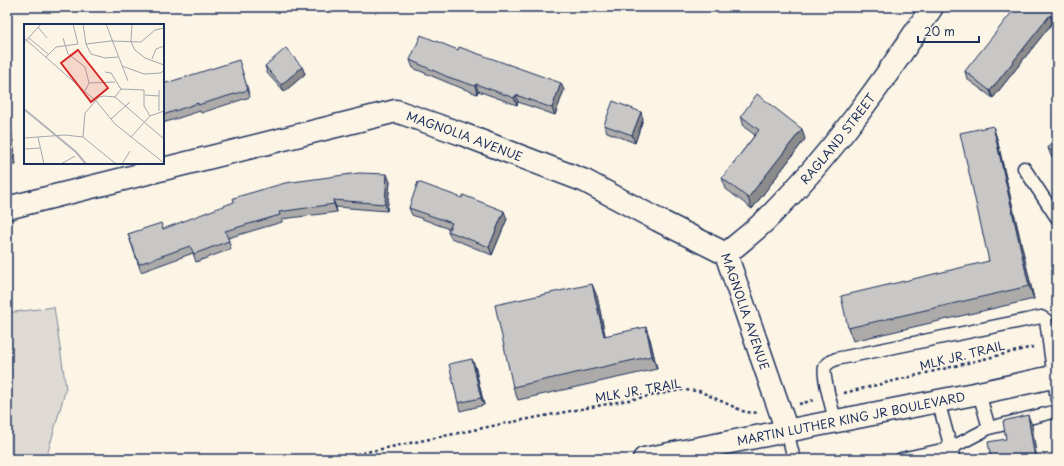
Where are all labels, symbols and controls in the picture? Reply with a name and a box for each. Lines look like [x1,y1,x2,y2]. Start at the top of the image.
scale bar [918,18,979,44]
text: 20 m [924,22,955,40]
inset map [24,24,164,164]
street label: RAGLAND STREET [795,89,880,188]
street label: MAGNOLIA AVENUE [404,106,525,165]
street label: MAGNOLIA AVENUE [717,251,774,372]
street label: MLK JR. TRAIL [918,336,1006,374]
street label: MLK JR. TRAIL [594,374,682,406]
street label: MARTIN LUTHER KING JR BOULEVARD [735,387,967,450]

